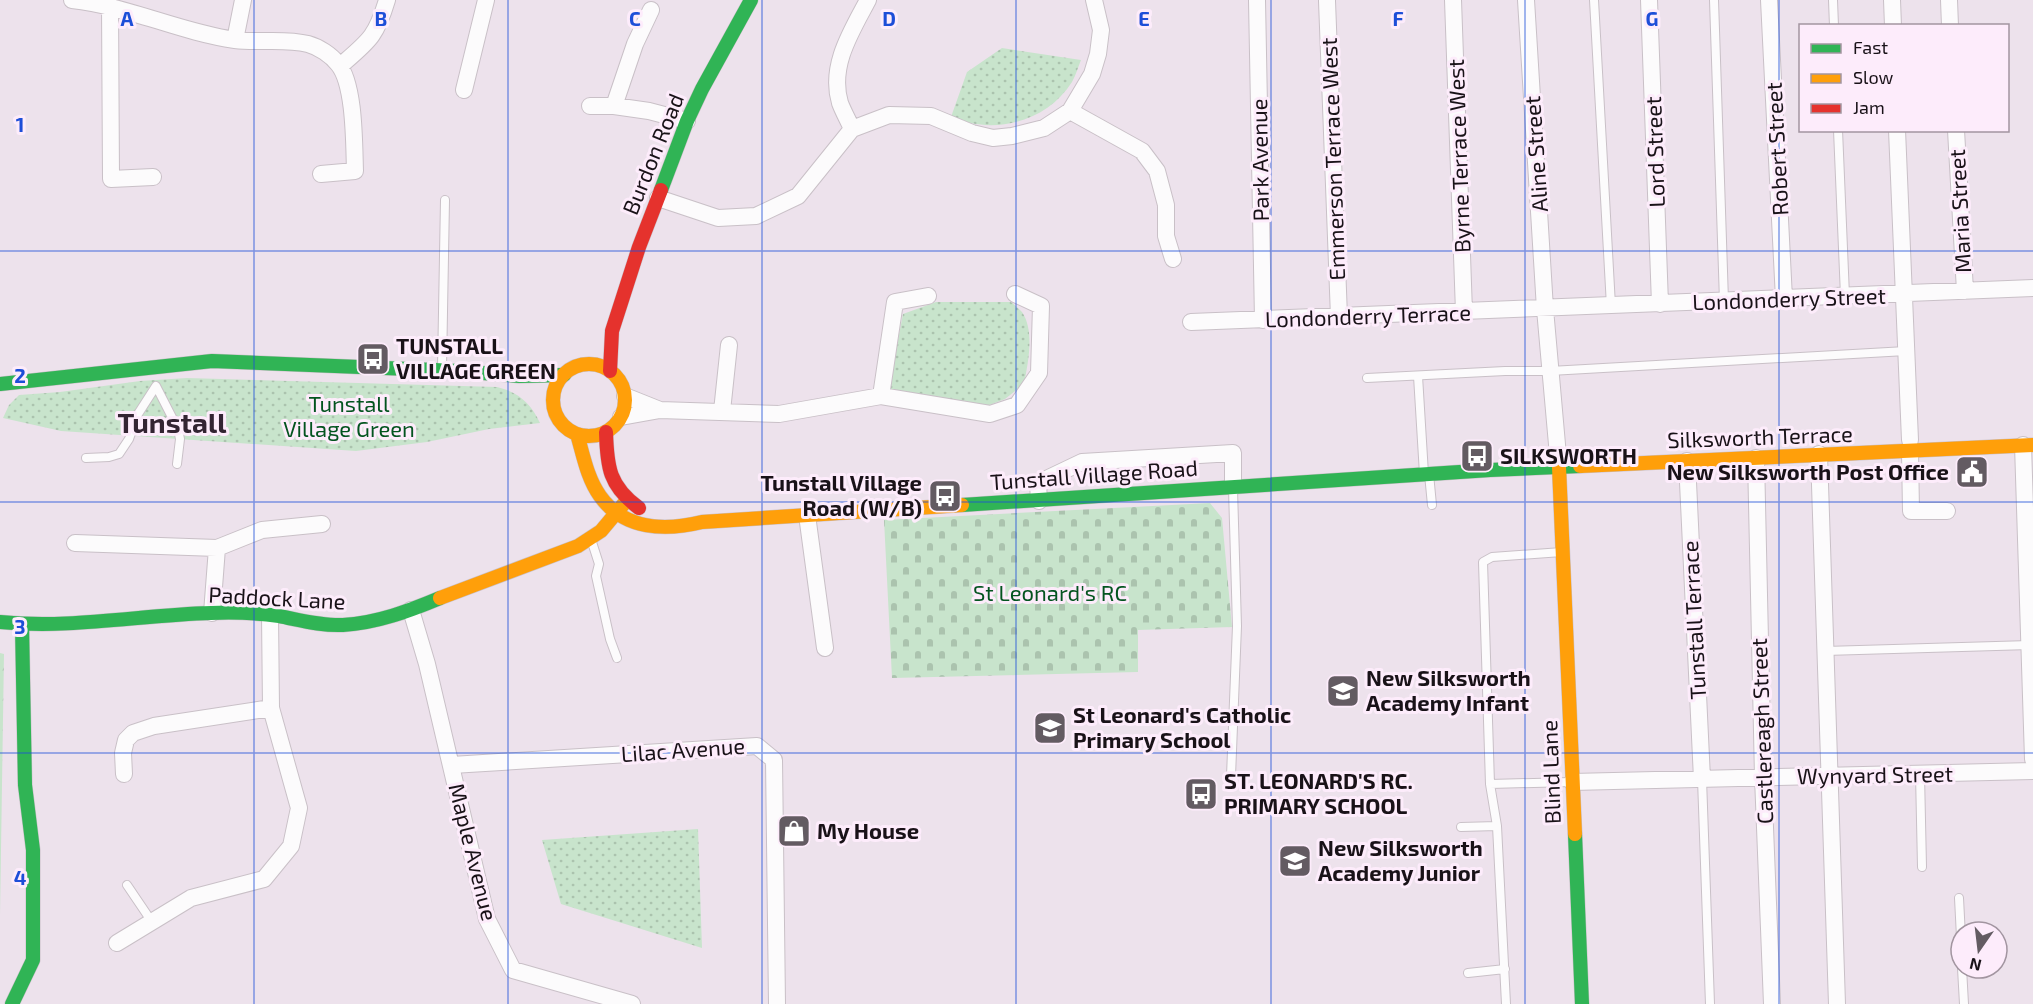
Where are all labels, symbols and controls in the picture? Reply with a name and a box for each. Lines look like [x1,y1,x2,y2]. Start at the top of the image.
text: A [120,6,134,30]
text: B [375,6,387,30]
text: C [629,6,641,30]
text: D [882,6,896,30]
text: E [1138,6,1150,30]
text: F [1392,6,1404,30]
text: G [1646,6,1658,30]
legend [1799,24,2009,132]
text: Fast [1853,36,1888,58]
street label: Emmerson Terrace West [1315,37,1349,281]
street label: Byrne Terrace West [1442,59,1474,253]
text: Slow [1853,66,1894,88]
street label: Robert Street [1760,82,1792,216]
street label: Burdon Road [616,89,688,218]
street label: Aline Street [1518,95,1552,213]
street label: Lord Street [1639,96,1669,208]
text: Jam [1853,96,1885,118]
street label: Park Avenue [1245,98,1273,222]
text: 1 [16,112,24,136]
street label: Maria Street [1943,149,1975,274]
street label: Londonderry Street [1692,282,1886,314]
street label: Londonderry Terrace [1264,298,1472,332]
place label: TUNSTALL VILLAGE GREEN [396,332,556,383]
bus stop icon: TUNSTALL VILLAGE GREEN [355,341,391,377]
text: 2 [14,363,26,387]
park label: Tunstall Village Green [283,390,415,441]
district label: Tunstall [118,405,227,439]
street label: Silksworth Terrace [1667,420,1853,452]
bus stop icon: SILKSWORTH [1459,438,1495,474]
place label: SILKSWORTH [1500,442,1637,468]
street label: Tunstall Village Road [989,454,1199,494]
public building icon: New Silksworth Post Office [1954,454,1990,490]
place label: New Silksworth Post Office [1667,458,1949,484]
place label: Tunstall Village Road (W/B) [761,469,922,520]
bus stop icon: Tunstall Village Road (W/B) [927,478,963,514]
street label: Tunstall Terrace [1676,540,1710,700]
park label: St Leonard's RC [973,579,1127,605]
street label: Paddock Lane [208,580,346,614]
text: 3 [14,614,26,638]
street label: Castlereagh Street [1745,638,1777,824]
place label: New Silksworth Academy Infant [1366,664,1531,716]
school or university icon: New Silksworth Academy Infant [1325,673,1361,709]
place label: St Leonard's Catholic Primary School [1073,701,1291,753]
school or university icon: St Leonard's Catholic Primary School [1032,710,1068,746]
street label: Blind Lane [1535,720,1565,824]
street label: Lilac Avenue [620,732,746,766]
street label: Wynyard Street [1797,760,1953,788]
place label: ST. LEONARD'S RC. PRIMARY SCHOOL [1224,767,1413,818]
bus stop icon: ST. LEONARD'S RC. PRIMARY SCHOOL [1183,776,1219,812]
street label: Maple Avenue [444,780,504,923]
shop icon: My House [776,813,812,849]
place label: My House [817,817,919,844]
place label: New Silksworth Academy Junior [1318,834,1483,886]
school or university icon: New Silksworth Academy Junior [1277,843,1313,879]
text: 4 [14,865,27,889]
north arrow [1949,920,2009,980]
text: N [1967,954,1983,976]

